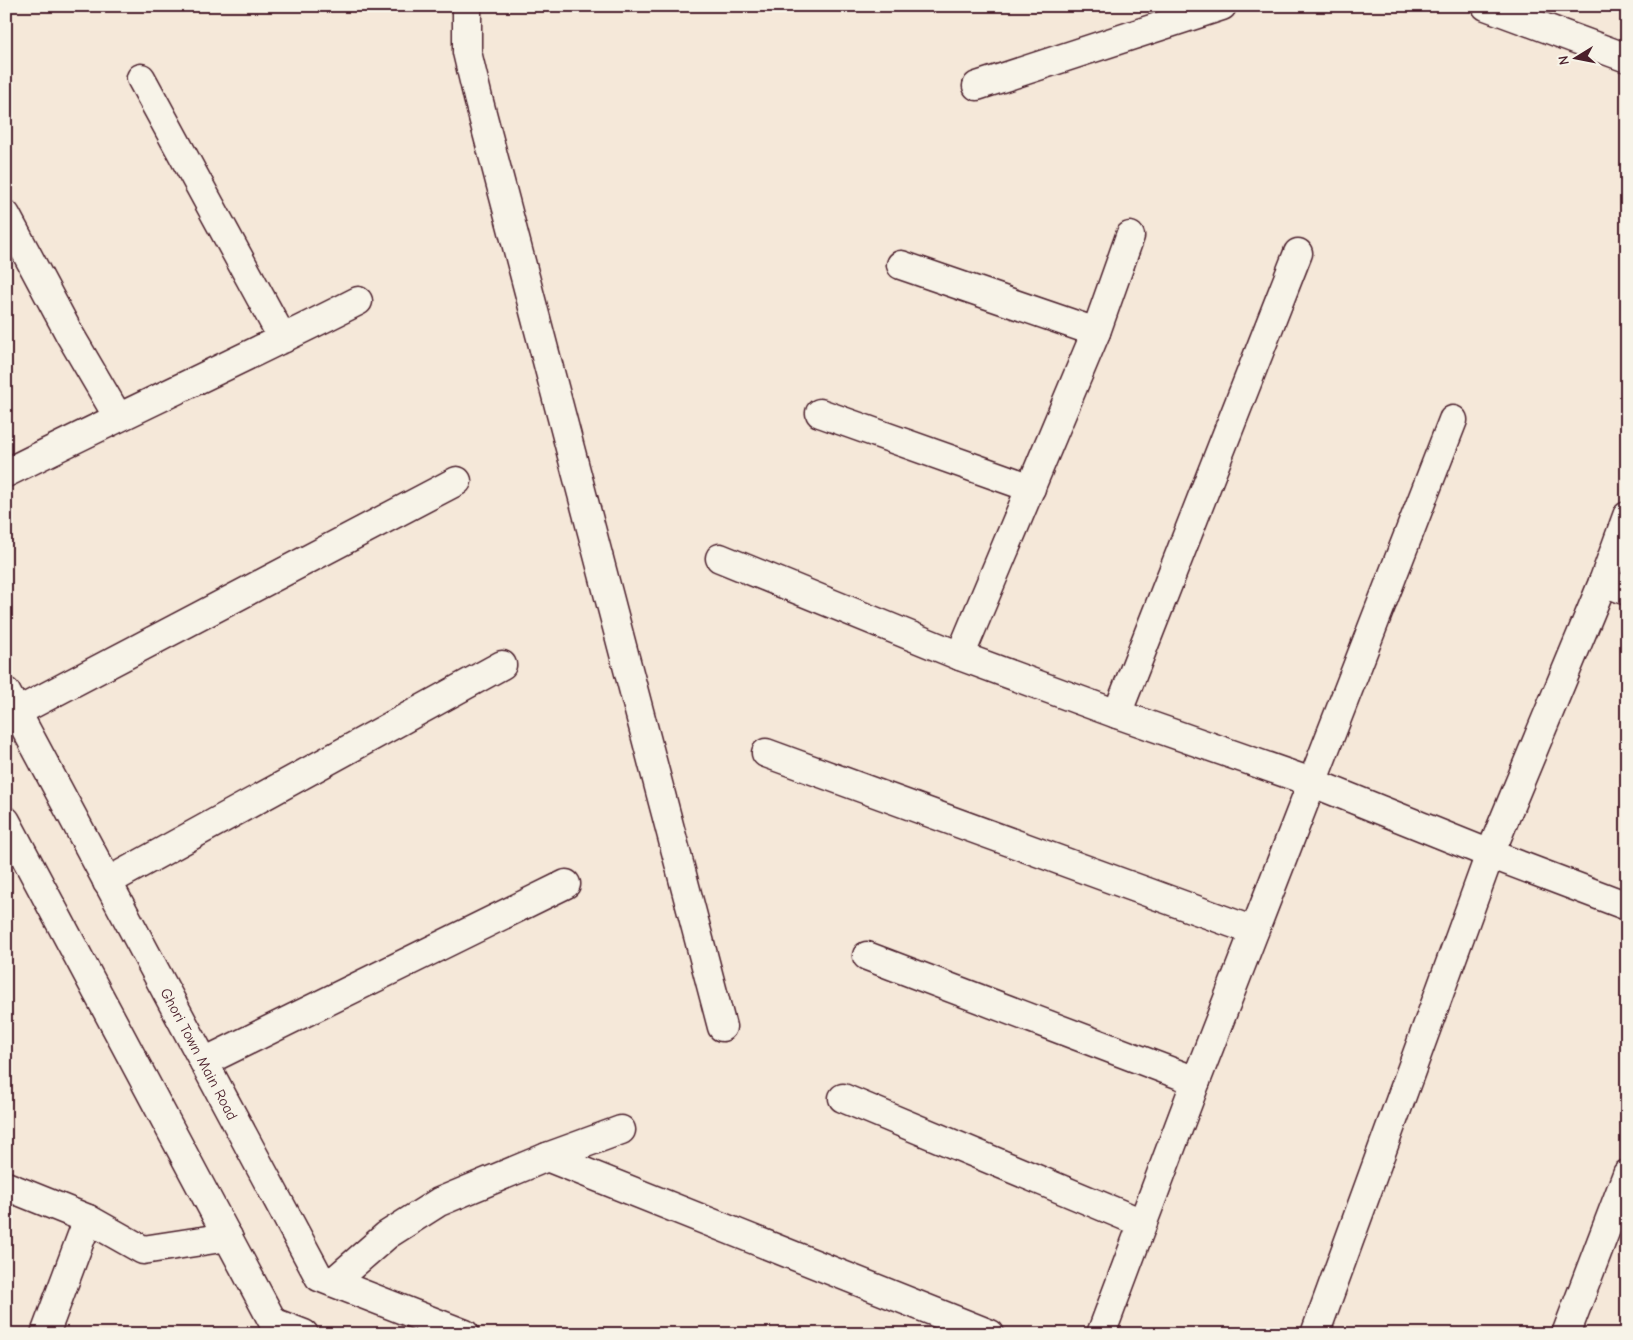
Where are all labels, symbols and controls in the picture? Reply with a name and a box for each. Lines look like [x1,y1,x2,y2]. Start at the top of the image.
north arrow [1550,32,1600,82]
text: N [1555,54,1573,66]
street label: Ghori Town Main Road [157,985,241,1123]

